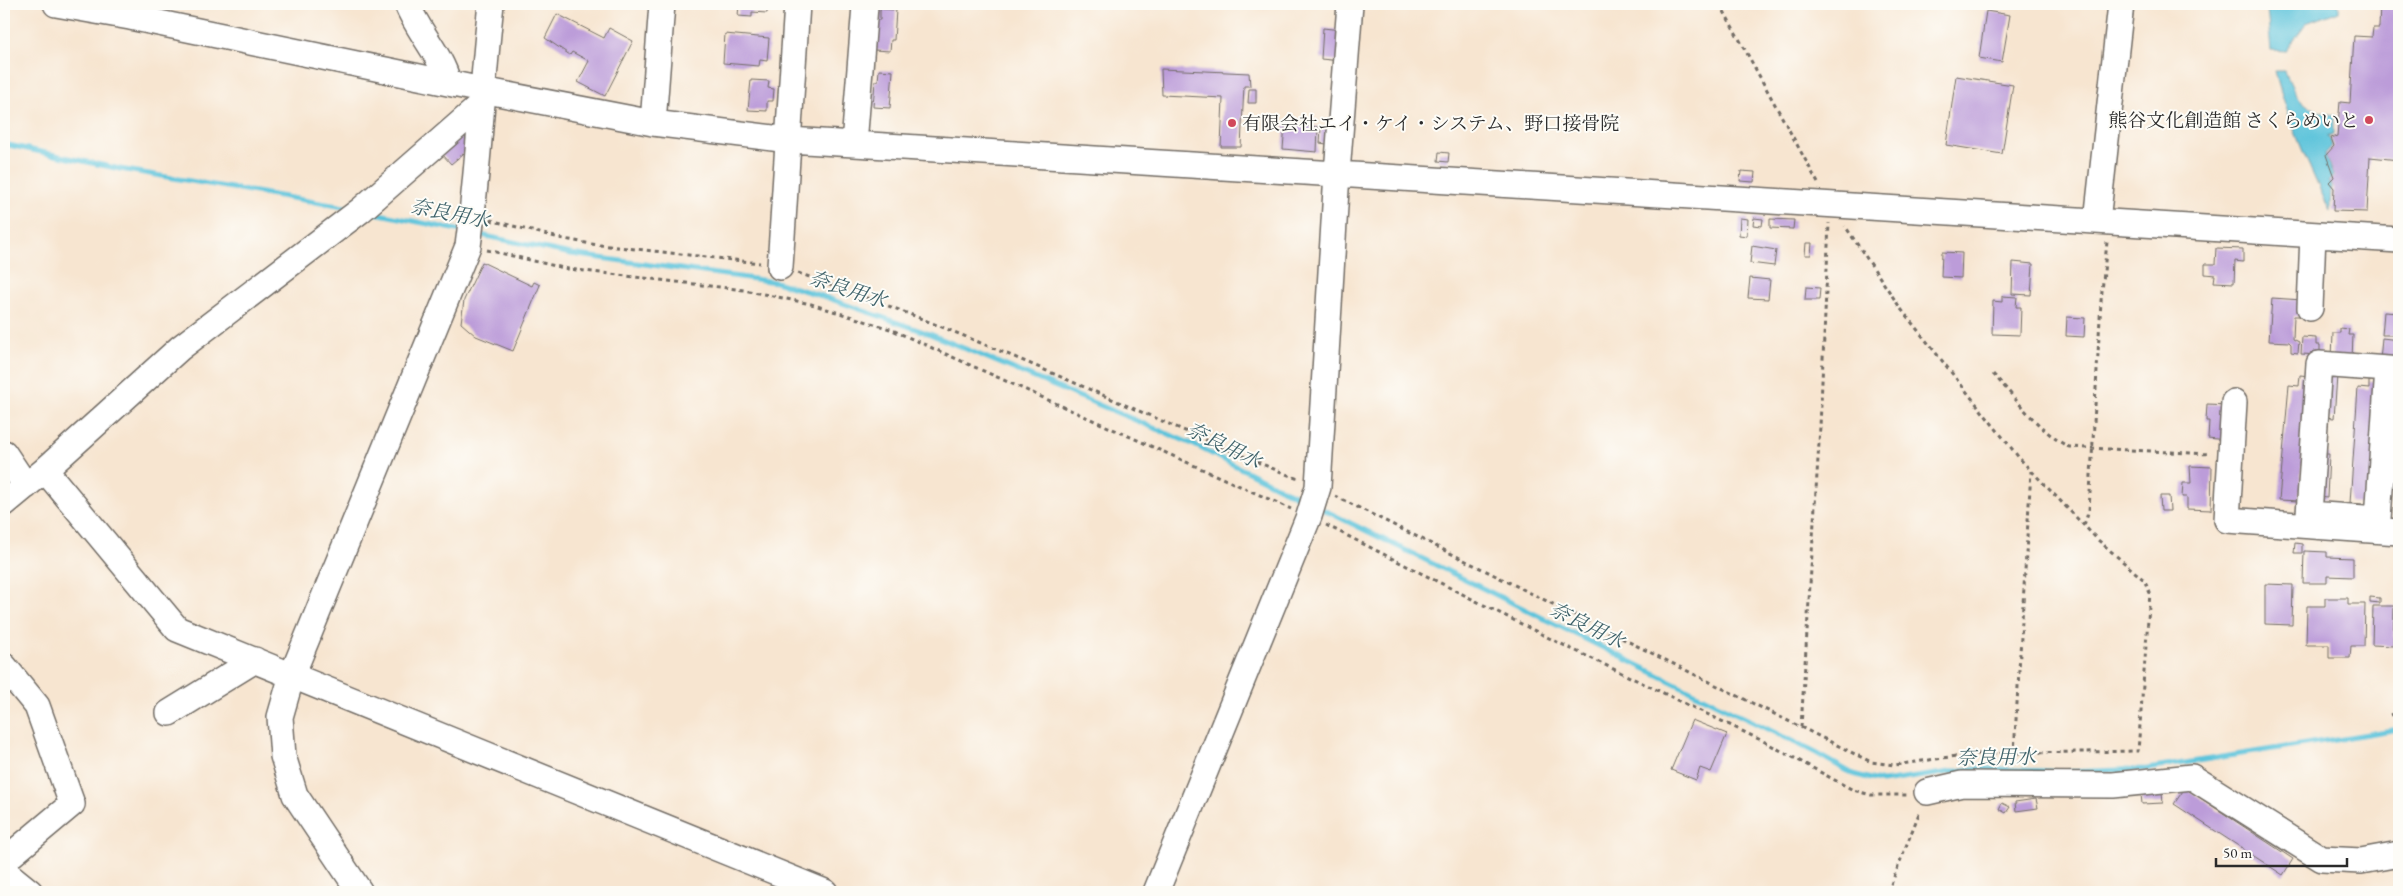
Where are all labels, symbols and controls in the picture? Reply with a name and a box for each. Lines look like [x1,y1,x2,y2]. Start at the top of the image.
place label: 熊谷文化創造館 さくらめいと [2108,108,2359,133]
place label: 有限会社エイ・ケイ・システム、野口接骨院 [1242,111,1619,136]
marker: 熊谷文化創造館 さくらめいと [2363,114,2375,126]
marker: 有限会社エイ・ケイ・システム、野口接骨院 [1226,117,1238,129]
water label: 奈良用水 [408,193,494,234]
water label: 奈良用水 [806,264,892,314]
water label: 奈良用水 [1182,416,1267,475]
water label: 奈良用水 [1545,596,1630,655]
water label: 奈良用水 [1956,743,2038,771]
scale bar [2216,836,2347,868]
text: 50 m [2223,843,2252,862]

